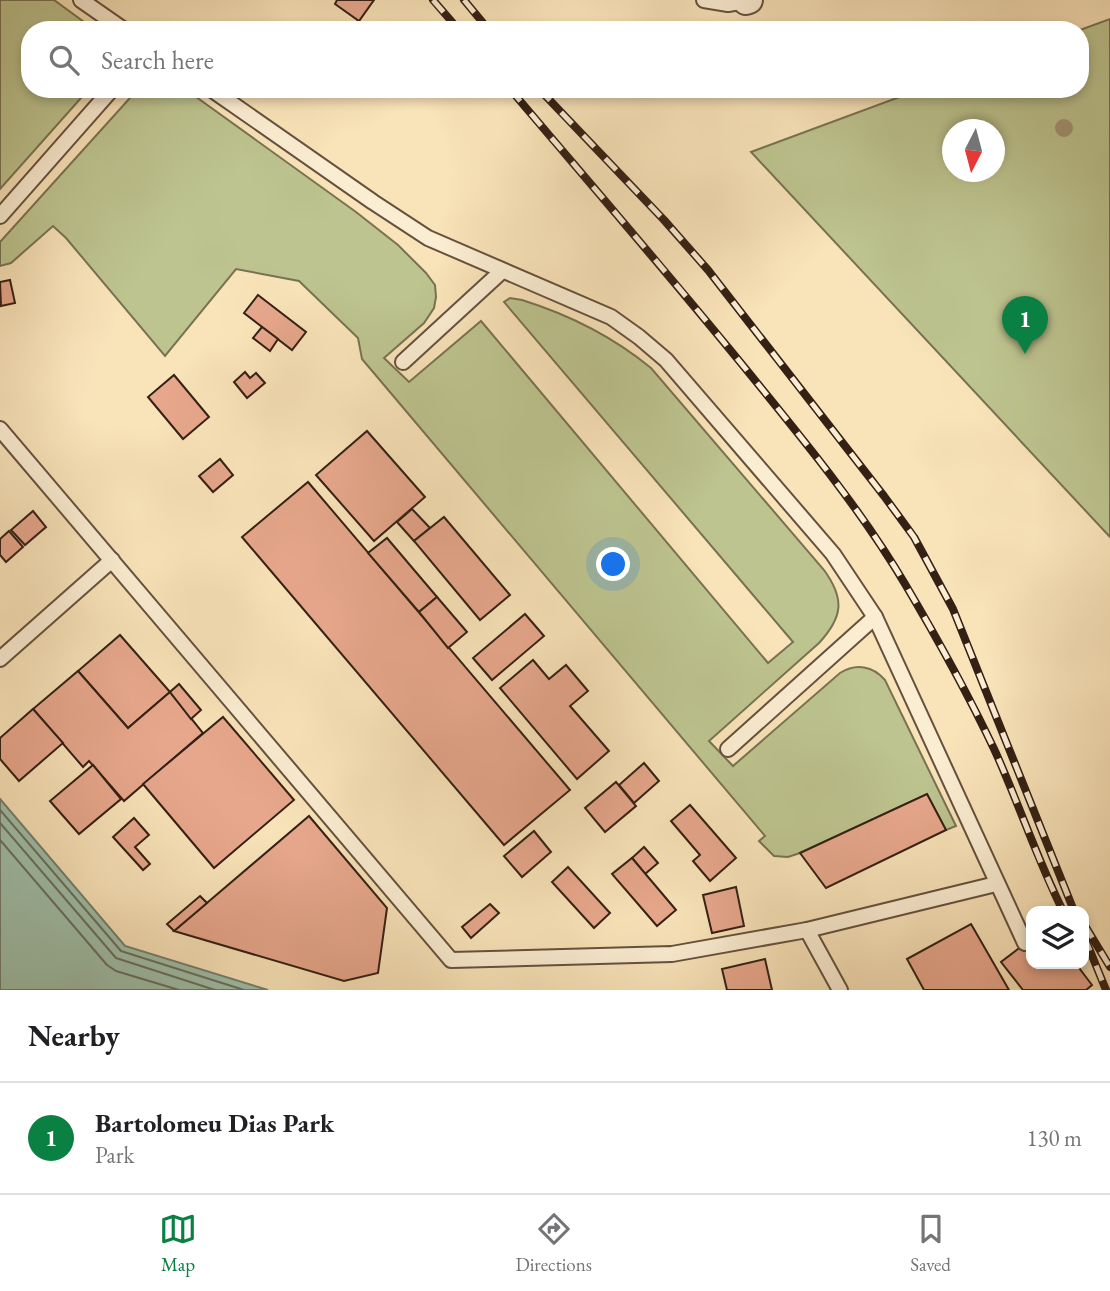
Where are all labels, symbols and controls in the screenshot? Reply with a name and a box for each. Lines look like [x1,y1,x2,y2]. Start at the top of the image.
search box [21,21,1089,98]
icon: search [45,41,83,79]
text: Search here [101,43,214,77]
north arrow [942,119,1005,182]
pin: 1 [1002,296,1048,354]
your location [596,547,630,581]
map controls [1026,906,1089,969]
button: layers [1026,906,1089,969]
text: Nearby [28,1016,120,1055]
text: Bartolomeu Dias Park [95,1106,334,1140]
text: 1 [45,1123,57,1153]
text: 130 m [1026,1123,1082,1153]
text: Park [95,1140,134,1170]
tab: Map [159,1210,197,1277]
tab: Directions [515,1210,592,1277]
tab: Saved [910,1210,951,1277]

